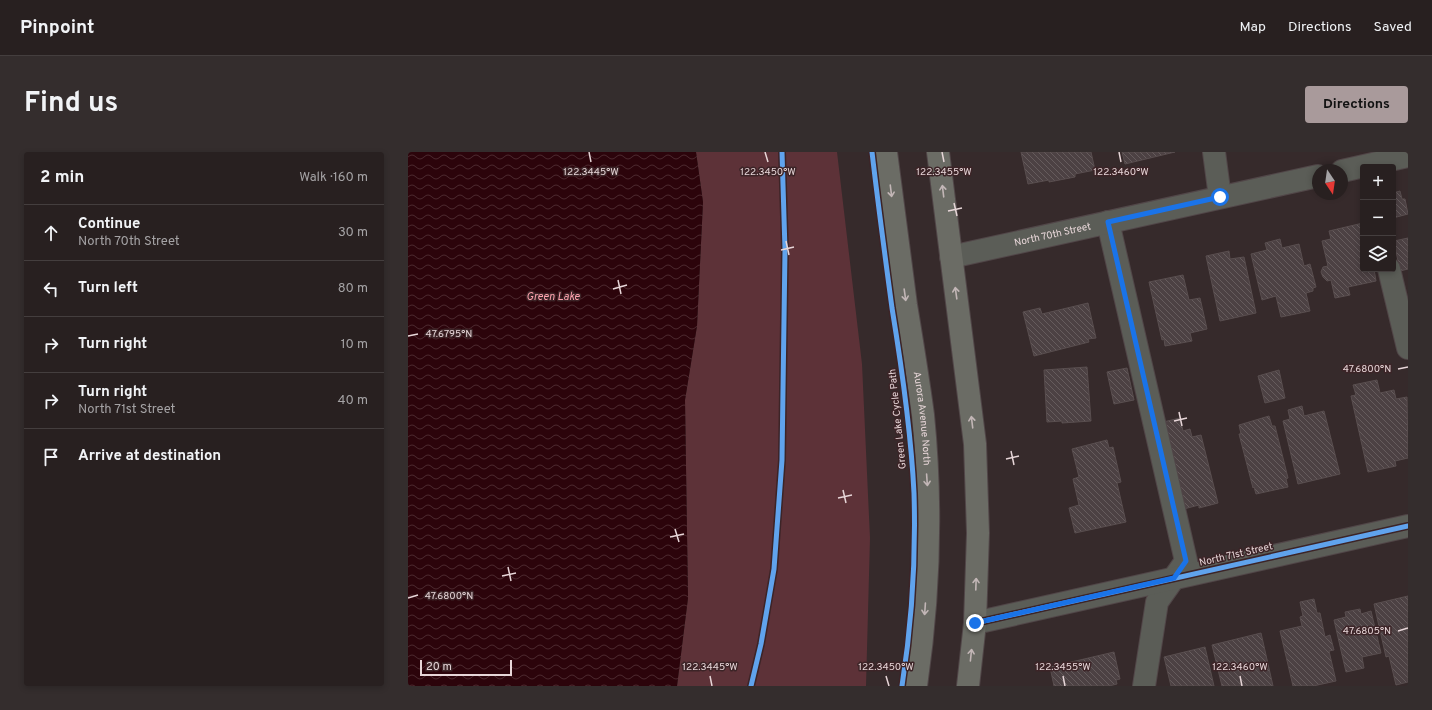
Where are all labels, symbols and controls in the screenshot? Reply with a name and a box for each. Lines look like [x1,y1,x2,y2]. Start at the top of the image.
text: Pinpoint [20,16,95,40]
text: Map [1240,19,1266,36]
text: Directions [1288,19,1352,36]
text: Saved [1374,19,1412,36]
text: Find us [24,86,118,122]
button: Directions [1305,86,1408,123]
north arrow [1312,164,1348,200]
map controls [1360,164,1396,272]
button: + [1360,164,1396,200]
text: 122.3445°W [563,166,619,179]
text: 122.3450°W [740,166,796,179]
text: 122.3455°W [916,166,972,179]
text: 122.3460°W [1093,166,1149,179]
text: 2 min [40,167,84,189]
text: Walk · 160 m [299,170,368,186]
one-way arrow [887,184,895,197]
one-way arrow [939,184,947,197]
route start [1211,188,1229,206]
button: − [1360,200,1396,236]
text: Continue [78,215,140,234]
street label: North 70th Street [1013,220,1092,249]
icon: ahead [40,222,62,244]
text: 30 m [338,225,368,241]
text: North 70th Street [78,234,180,250]
button: layers [1360,236,1396,272]
icon: left [40,278,62,300]
text: Turn left [78,279,138,298]
text: 80 m [338,281,368,297]
one-way arrow [952,287,960,300]
one-way arrow [901,288,909,301]
water label: Green Lake [526,290,580,304]
text: 47.6795°N [426,328,472,341]
icon: right [40,334,62,356]
text: Turn right [78,335,147,354]
text: 10 m [341,337,368,353]
text: 47.6800°N [1343,363,1391,376]
street label: Green Lake Cycle Path [886,368,910,470]
street label: Aurora Avenue North [910,371,933,466]
text: Turn right [78,383,147,402]
icon: right [40,390,62,412]
text: 40 m [338,393,368,409]
text: North 71st Street [78,402,176,418]
one-way arrow [969,416,976,429]
icon: arrive [40,446,62,468]
text: Arrive at destination [78,447,221,466]
one-way arrow [923,473,930,486]
street label: North 71st Street [1198,540,1274,570]
one-way arrow [973,578,980,591]
text: 47.6800°N [425,590,473,603]
one-way arrow [921,602,928,615]
route end [966,614,984,632]
text: 47.6805°N [1343,625,1391,638]
one-way arrow [968,649,975,662]
scale bar [420,658,512,677]
text: 20 m [426,660,452,674]
text: 122.3445°W [682,661,738,674]
text: 122.3450°W [858,661,914,674]
text: 122.3455°W [1035,661,1091,674]
text: 122.3460°W [1212,661,1268,674]

